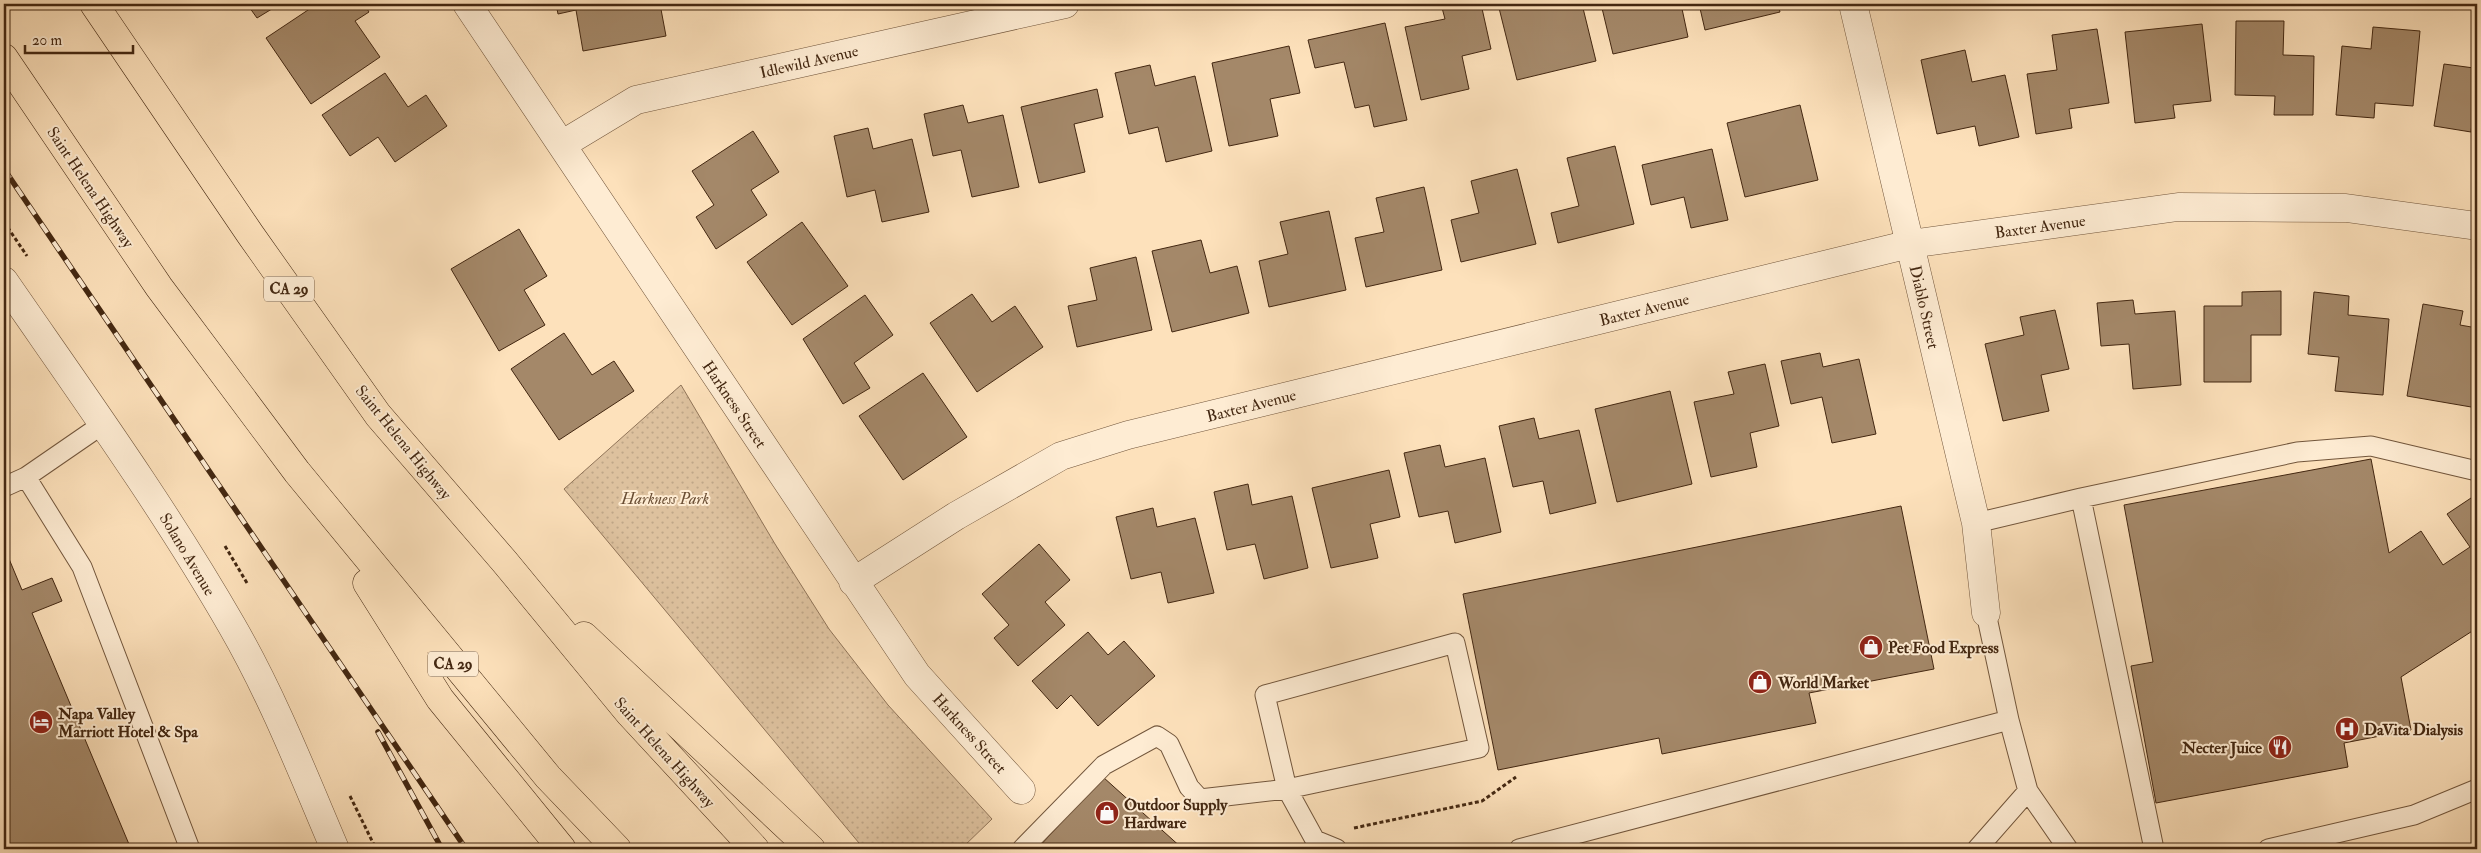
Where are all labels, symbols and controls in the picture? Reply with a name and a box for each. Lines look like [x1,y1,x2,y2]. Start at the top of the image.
scale bar [25,22,132,54]
text: 20 m [32,31,62,50]
street label: Idlewild Avenue [758,41,861,83]
street label: Saint Helena Highway [42,123,139,253]
street label: Baxter Avenue [1993,211,2087,243]
street label: Diablo Street [1905,263,1943,351]
road number: CA 29 [264,276,314,302]
street label: Baxter Avenue [1597,289,1691,331]
street label: Harkness Street [698,357,771,452]
street label: Saint Helena Highway [351,381,456,505]
street label: Baxter Avenue [1204,385,1298,427]
park label: Harkness Park [620,489,709,509]
street label: Solano Avenue [155,510,220,600]
shop icon: Pet Food Express [1858,634,1884,660]
place label: Pet Food Express [1888,638,1999,659]
road number: CA 29 [428,652,478,676]
shop icon: World Market [1747,669,1773,695]
place label: World Market [1777,673,1870,693]
street label: Harkness Street [928,689,1010,778]
street label: Saint Helena Highway [609,693,720,813]
place label: Napa Valley Marriott Hotel & Spa [57,704,198,743]
hotel icon: Napa Valley Marriott Hotel & Spa [28,709,54,735]
hospital icon: DaVita Dialysis [2334,716,2360,742]
place label: DaVita Dialysis [2364,720,2463,741]
restaurant icon: Necter Juice [2267,734,2293,760]
place label: Necter Juice [2181,738,2262,759]
place label: Outdoor Supply Hardware [1124,795,1228,833]
shop icon: Outdoor Supply Hardware [1094,800,1120,826]

